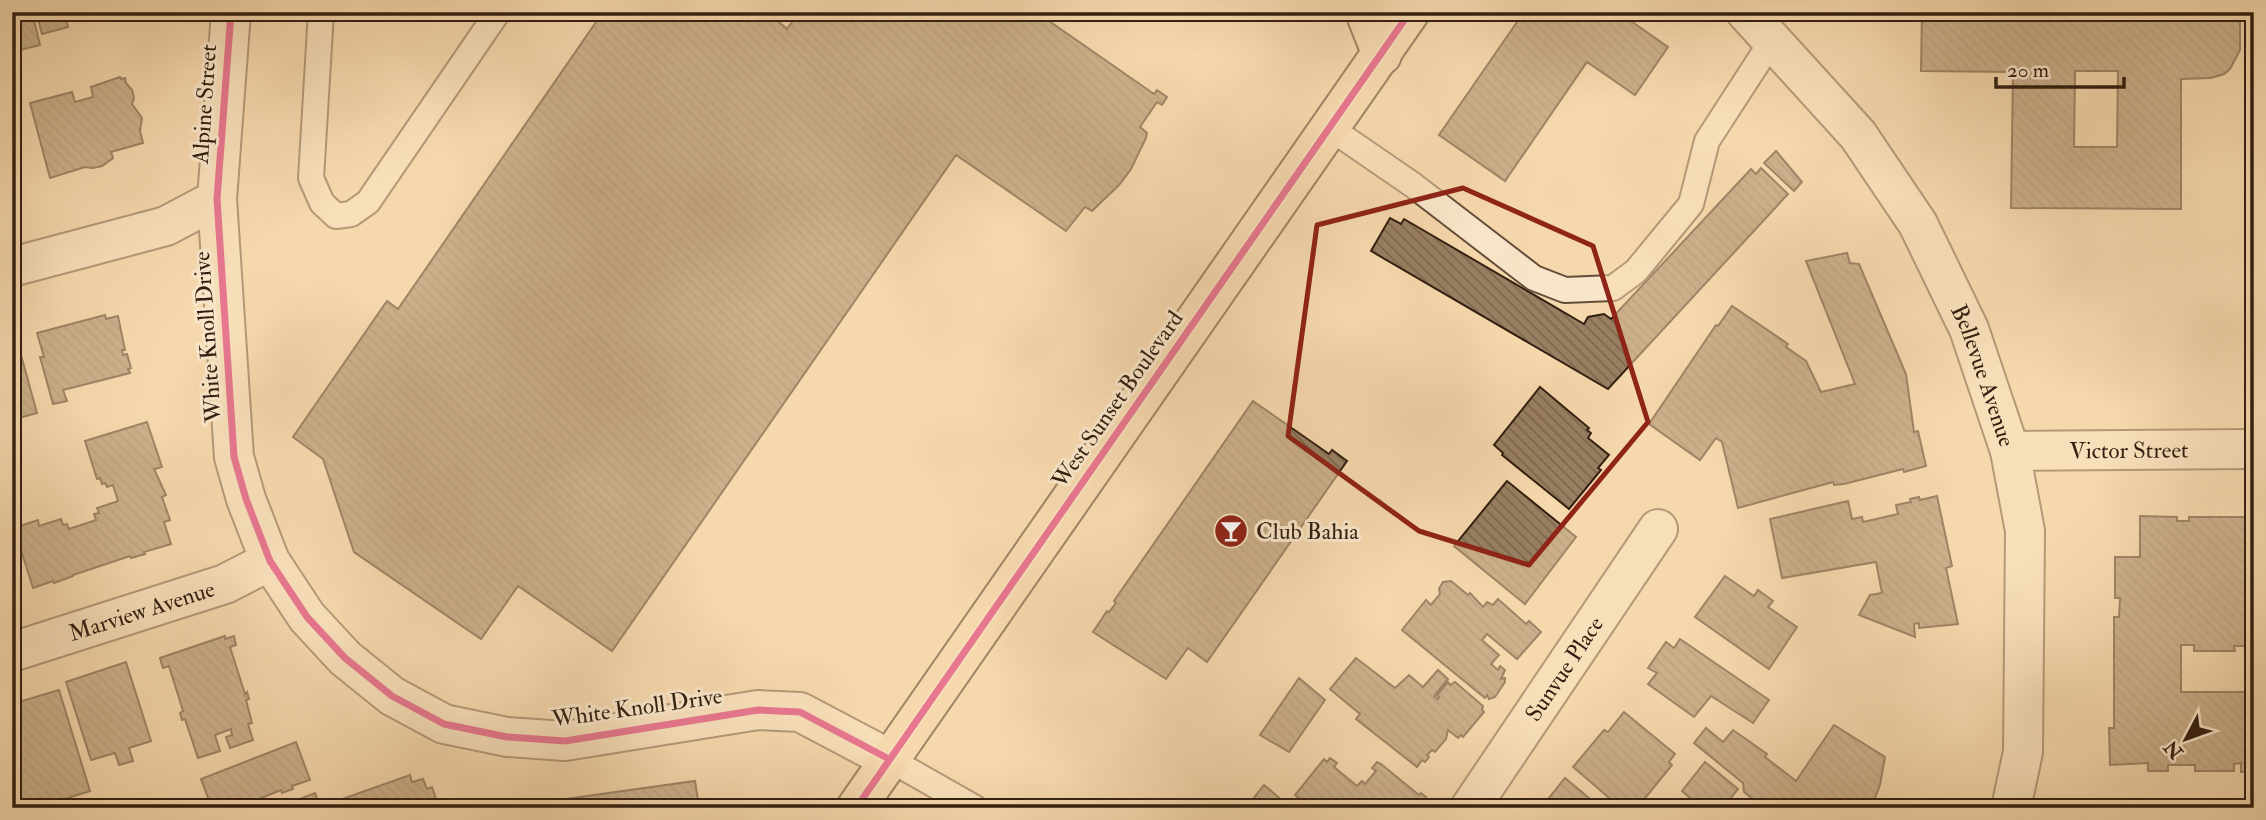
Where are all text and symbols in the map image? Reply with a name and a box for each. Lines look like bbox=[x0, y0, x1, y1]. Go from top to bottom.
street label: Alpine Street bbox=[186, 43, 224, 166]
scale bar bbox=[1996, 46, 2124, 90]
text: 20 m bbox=[2007, 57, 2049, 84]
street label: White Knoll Drive bbox=[187, 250, 228, 425]
street label: Bellevue Avenue bbox=[1944, 300, 2022, 451]
street label: West Sunset Boulevard bbox=[1045, 305, 1189, 494]
street label: Victor Street bbox=[2069, 436, 2189, 465]
bar icon: Club Bahia bbox=[1212, 512, 1250, 550]
place label: Club Bahia bbox=[1256, 517, 1359, 546]
street label: Marview Avenue bbox=[65, 574, 219, 648]
street label: Sunvue Place bbox=[1519, 611, 1610, 727]
street label: White Knoll Drive bbox=[549, 681, 724, 734]
north arrow bbox=[2150, 704, 2220, 774]
text: N bbox=[2159, 734, 2189, 765]

